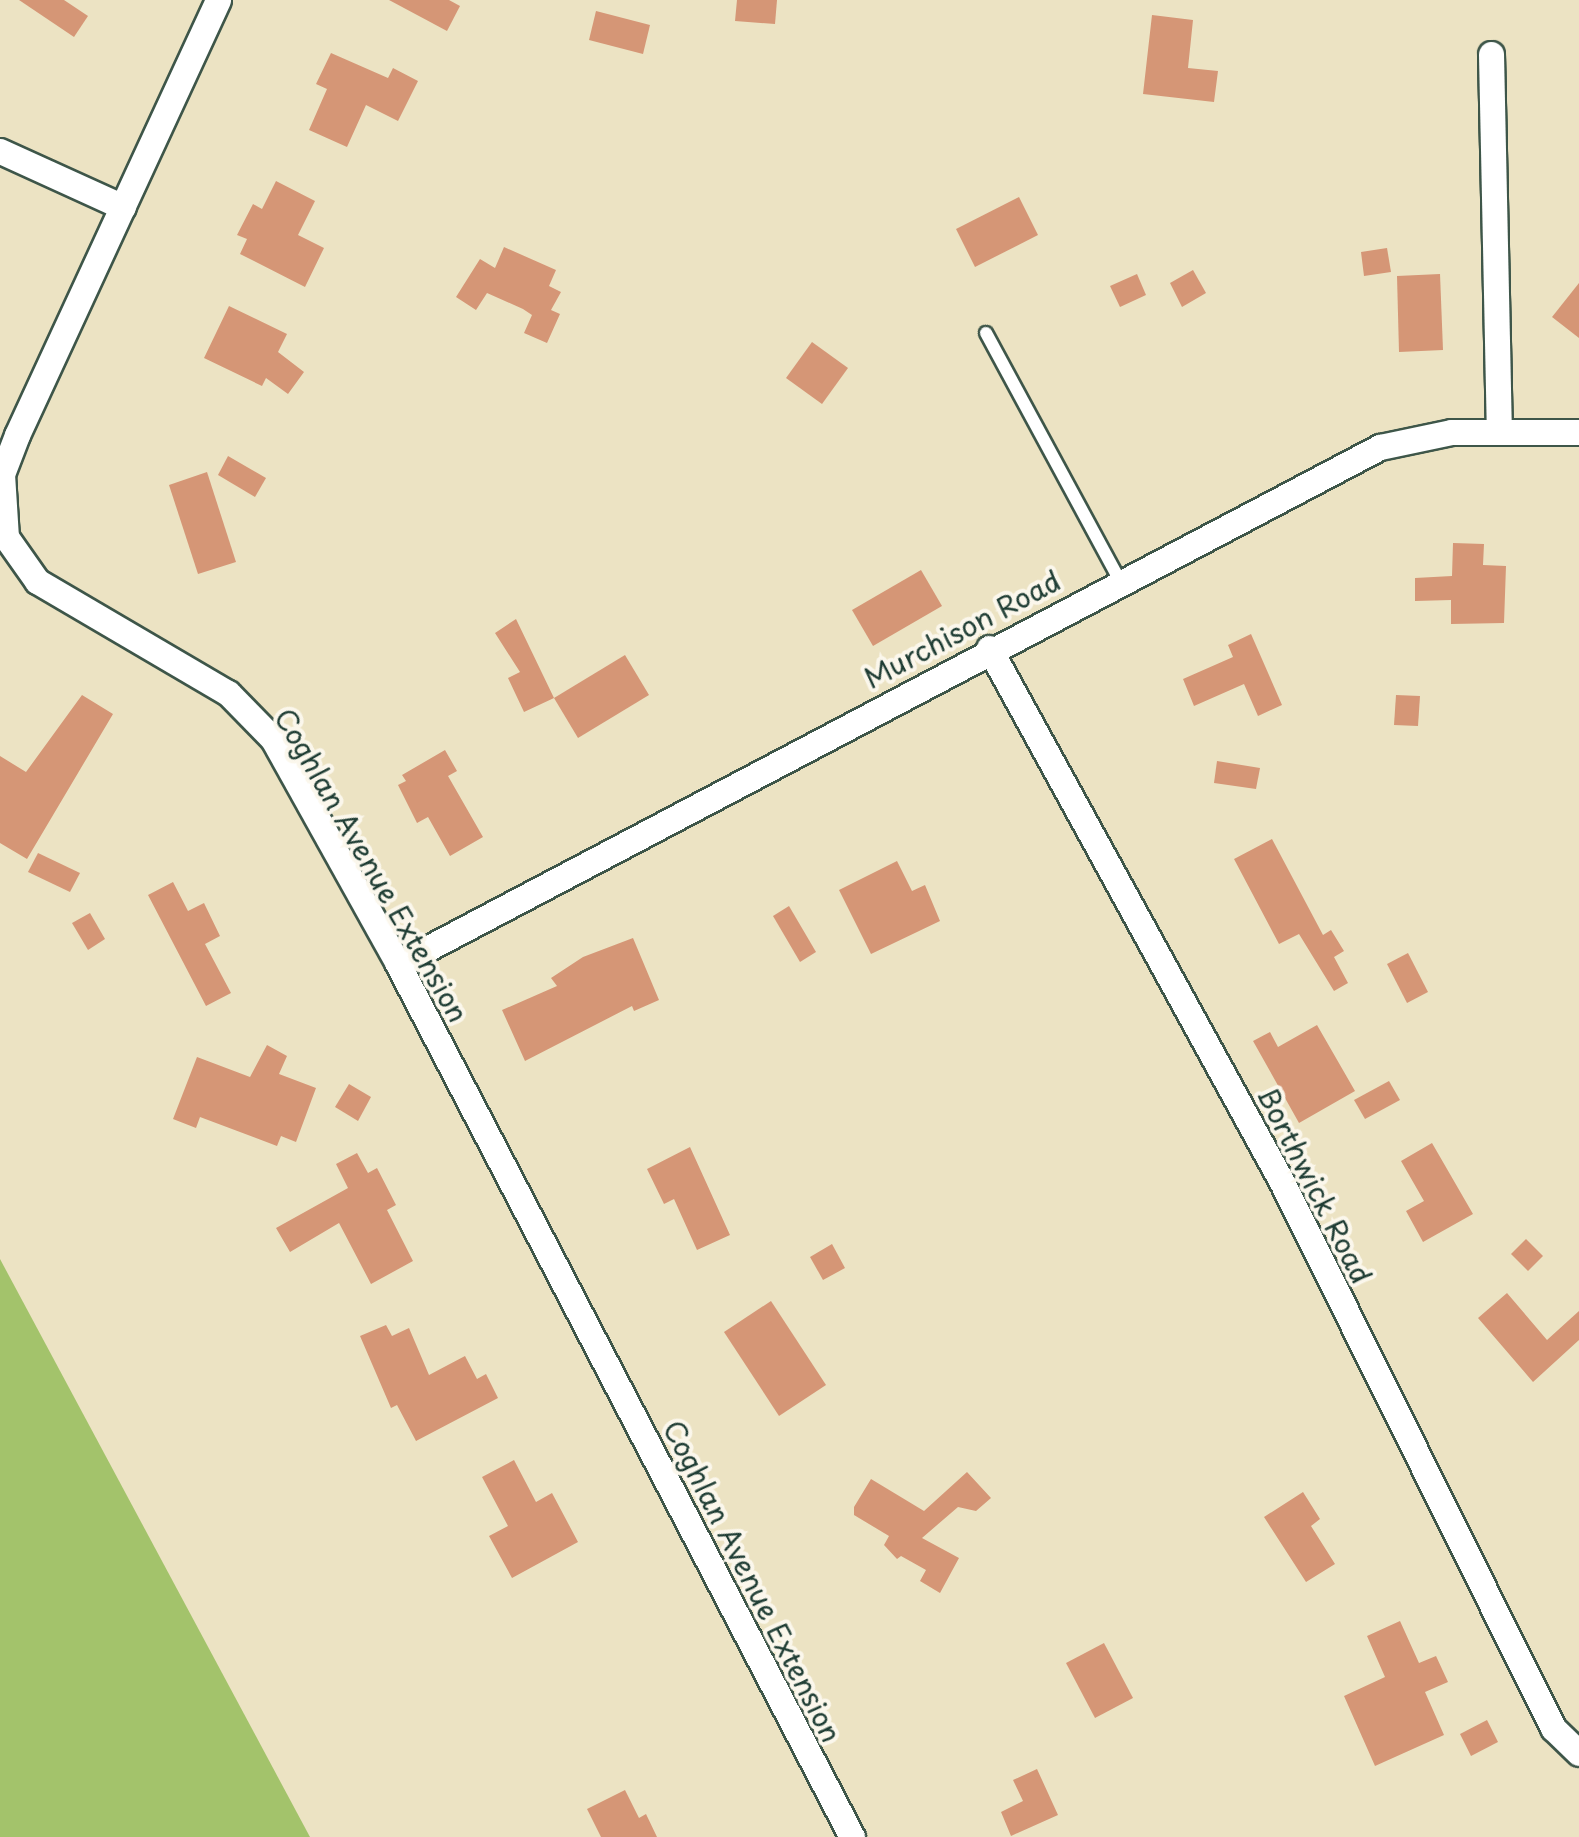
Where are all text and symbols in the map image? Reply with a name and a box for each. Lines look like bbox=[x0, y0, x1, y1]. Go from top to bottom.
street label: Murchison Road bbox=[859, 563, 1065, 695]
street label: Coghlan Avenue Extension bbox=[269, 703, 475, 1027]
street label: Borthwick Road bbox=[1251, 1080, 1379, 1290]
street label: Coghlan Avenue Extension bbox=[657, 1415, 849, 1747]

